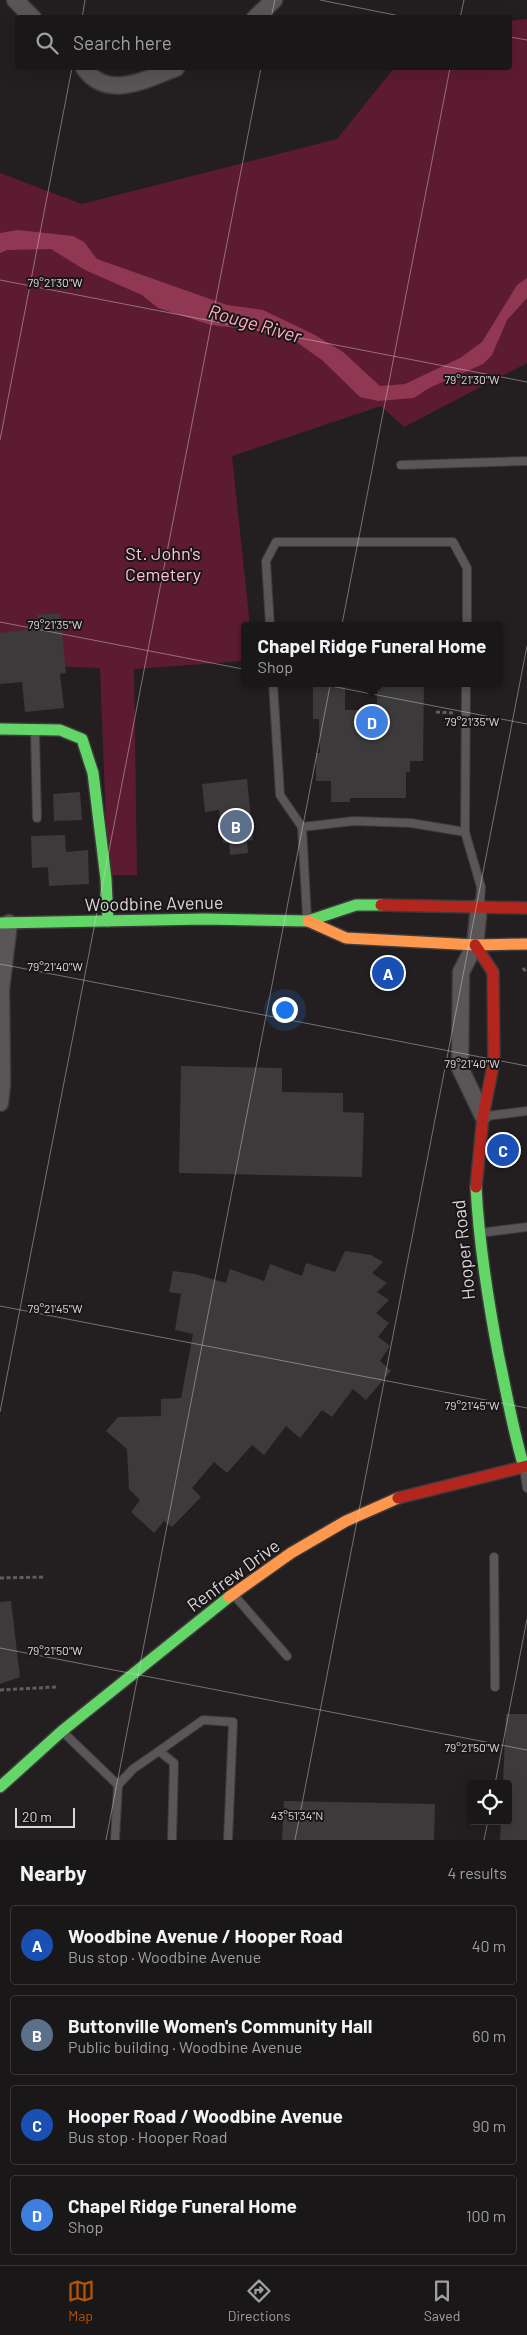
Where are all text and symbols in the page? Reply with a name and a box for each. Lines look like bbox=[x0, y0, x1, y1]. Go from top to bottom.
search box bbox=[15, 15, 512, 70]
icon: search bbox=[33, 29, 61, 57]
text: Search here bbox=[73, 31, 172, 54]
text: 79°21'30"W bbox=[27, 275, 83, 289]
water label: Rouge River bbox=[206, 299, 305, 348]
text: 79°21'30"W bbox=[444, 372, 500, 386]
park label: St. John's Cemetery bbox=[125, 542, 201, 585]
text: 79°21'35"W bbox=[28, 617, 83, 631]
popup bbox=[241, 622, 503, 687]
text: Chapel Ridge Funeral Home bbox=[258, 634, 486, 657]
text: Shop bbox=[258, 657, 293, 676]
pin: D bbox=[356, 703, 388, 741]
text: 79°21'35"W bbox=[445, 714, 500, 728]
pin: B bbox=[220, 807, 252, 845]
street label: Woodbine Avenue bbox=[84, 891, 224, 915]
pin: A bbox=[372, 954, 404, 992]
text: 79°21'40"W bbox=[27, 959, 83, 973]
your location bbox=[272, 997, 298, 1023]
text: 79°21'40"W bbox=[444, 1056, 500, 1070]
pin: C bbox=[487, 1131, 519, 1169]
street label: Hooper Road bbox=[447, 1199, 479, 1301]
text: 79°21'45"W bbox=[28, 1301, 83, 1315]
text: 79°21'45"W bbox=[445, 1398, 500, 1412]
street label: Renfrew Drive bbox=[182, 1534, 284, 1616]
text: 79°21'50"W bbox=[27, 1643, 83, 1657]
text: 79°21'50"W bbox=[444, 1740, 500, 1754]
map controls bbox=[467, 1780, 512, 1825]
button: locate bbox=[467, 1780, 512, 1825]
scale bar bbox=[15, 1805, 75, 1828]
text: 20 m bbox=[22, 1808, 52, 1825]
text: 43°51'34"N bbox=[271, 1808, 323, 1822]
text: Nearby bbox=[20, 1860, 86, 1885]
text: 4 results bbox=[447, 1863, 507, 1882]
text: Woodbine Avenue / Hooper Road bbox=[68, 1924, 343, 1947]
text: A bbox=[32, 1936, 42, 1955]
text: 40 m bbox=[472, 1936, 506, 1955]
text: Bus stop · Woodbine Avenue bbox=[68, 1947, 261, 1966]
text: Buttonville Women's Community Hall bbox=[68, 2014, 372, 2037]
text: B bbox=[32, 2026, 42, 2045]
text: 60 m bbox=[472, 2026, 506, 2045]
text: Public building · Woodbine Avenue bbox=[68, 2037, 302, 2056]
text: Hooper Road / Woodbine Avenue bbox=[68, 2104, 343, 2127]
text: C bbox=[32, 2116, 42, 2135]
text: 90 m bbox=[472, 2116, 506, 2135]
text: Bus stop · Hooper Road bbox=[68, 2127, 227, 2146]
text: Chapel Ridge Funeral Home bbox=[68, 2194, 297, 2217]
text: D bbox=[32, 2206, 42, 2225]
text: 100 m bbox=[466, 2206, 506, 2225]
text: Shop bbox=[68, 2217, 103, 2236]
tab: Map bbox=[67, 2277, 95, 2324]
tab: Directions bbox=[228, 2277, 290, 2324]
tab: Saved bbox=[424, 2277, 460, 2324]

